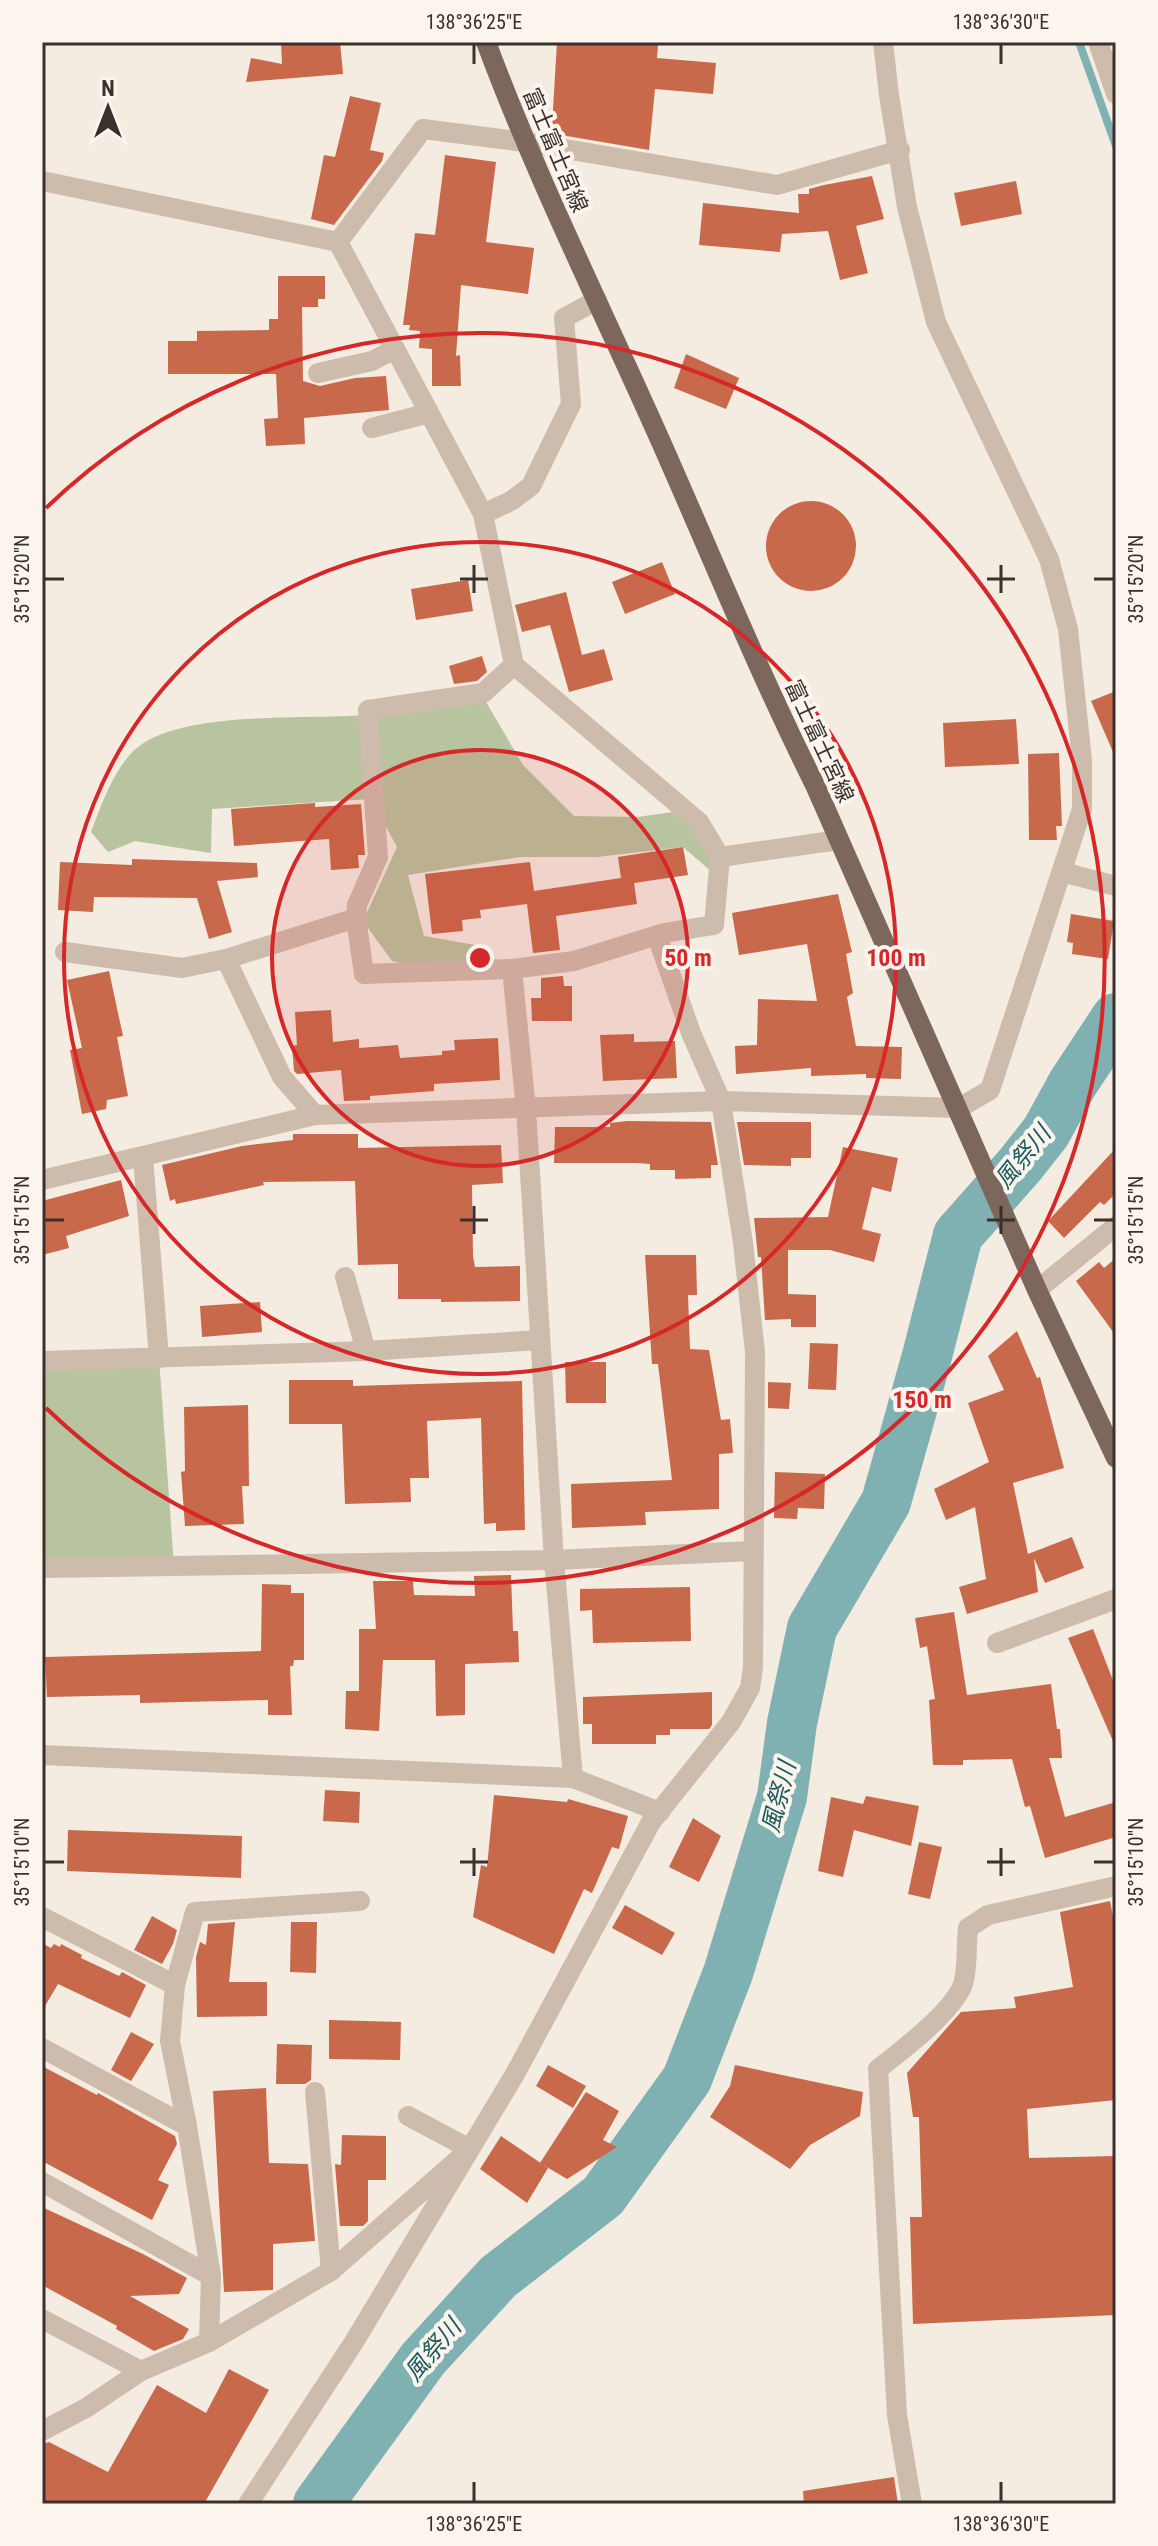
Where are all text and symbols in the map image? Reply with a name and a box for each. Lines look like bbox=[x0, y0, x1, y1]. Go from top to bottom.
text: 138°36'25"E bbox=[426, 10, 522, 34]
text: 138°36'30"E bbox=[953, 10, 1049, 34]
north arrow bbox=[68, 68, 148, 148]
text: N bbox=[101, 76, 115, 101]
street label: 富士富士宮線 bbox=[518, 85, 593, 216]
text: 35°15'20"N bbox=[10, 534, 34, 624]
text: 35°15'20"N bbox=[1124, 534, 1148, 624]
street label: 富士富士宮線 bbox=[780, 676, 859, 806]
centre of rings bbox=[466, 944, 494, 972]
text: 50 m bbox=[664, 944, 712, 972]
text: 100 m bbox=[866, 944, 926, 972]
water label: 風祭川 bbox=[989, 1118, 1058, 1194]
text: 35°15'15"N bbox=[10, 1175, 34, 1265]
text: 35°15'15"N bbox=[1124, 1175, 1148, 1265]
text: 150 m bbox=[892, 1386, 952, 1414]
water label: 風祭川 bbox=[757, 1756, 802, 1835]
text: 35°15'10"N bbox=[10, 1817, 34, 1907]
text: 35°15'10"N bbox=[1124, 1817, 1148, 1907]
water label: 風祭川 bbox=[399, 2311, 469, 2387]
text: 138°36'25"E bbox=[426, 2512, 522, 2536]
text: 138°36'30"E bbox=[953, 2512, 1049, 2536]

